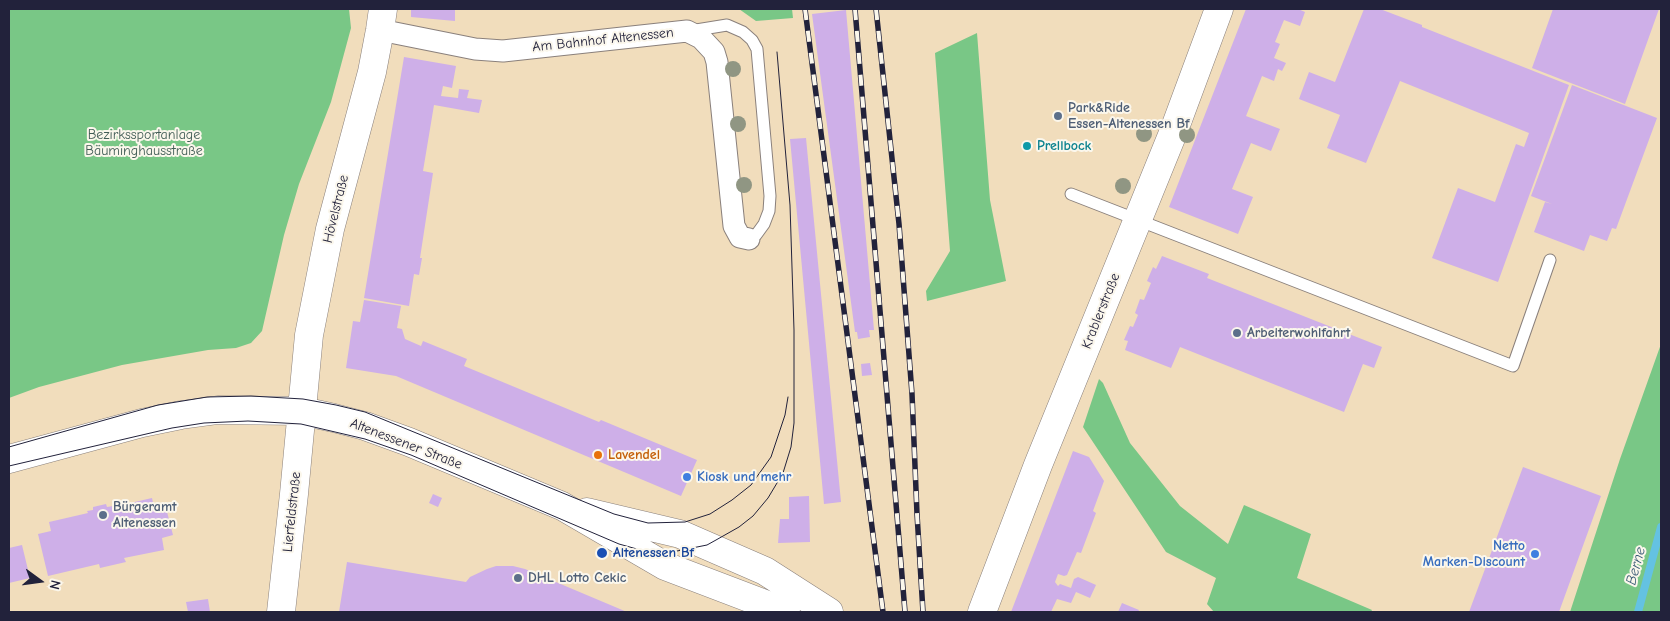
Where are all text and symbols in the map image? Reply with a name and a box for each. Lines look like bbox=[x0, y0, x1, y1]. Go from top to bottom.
street label: Am Bahnhof Altenessen bbox=[532, 24, 674, 56]
place label: Park&Ride Essen-Altenessen Bf bbox=[1068, 100, 1190, 132]
marker: Park&Ride Essen-Altenessen Bf bbox=[1052, 110, 1064, 122]
park label: Bezirkssportanlage Bäuminghausstraße bbox=[85, 127, 203, 160]
place label: Prellbock bbox=[1037, 138, 1091, 154]
marker: Prellbock bbox=[1021, 140, 1033, 152]
street label: Hövelstraße bbox=[319, 173, 353, 245]
street label: Krablerstraße bbox=[1078, 271, 1124, 351]
place label: Arbeiterwohlfahrt bbox=[1247, 325, 1350, 341]
marker: Arbeiterwohlfahrt bbox=[1231, 327, 1243, 339]
street label: Altenessener Straße bbox=[348, 415, 464, 473]
place label: Lavendel bbox=[608, 447, 660, 463]
marker: Lavendel bbox=[592, 449, 604, 461]
place label: Kiosk und mehr bbox=[697, 469, 791, 485]
street label: Lierfeldstraße bbox=[279, 471, 305, 553]
marker: Kiosk und mehr bbox=[681, 471, 693, 483]
place label: Bürgeramt Altenessen bbox=[113, 499, 177, 532]
marker: Bürgeramt Altenessen bbox=[97, 509, 109, 521]
place label: Netto Marken-Discount bbox=[1423, 538, 1525, 570]
place label: Altenessen Bf bbox=[613, 545, 694, 561]
water label: Berne bbox=[1622, 545, 1650, 587]
marker: Altenessen Bf bbox=[595, 546, 609, 560]
marker: Netto Marken-Discount bbox=[1529, 548, 1541, 560]
north arrow bbox=[15, 556, 65, 606]
place label: DHL Lotto Cekic bbox=[528, 570, 626, 586]
marker: DHL Lotto Cekic bbox=[512, 572, 524, 584]
text: N bbox=[46, 578, 64, 591]

